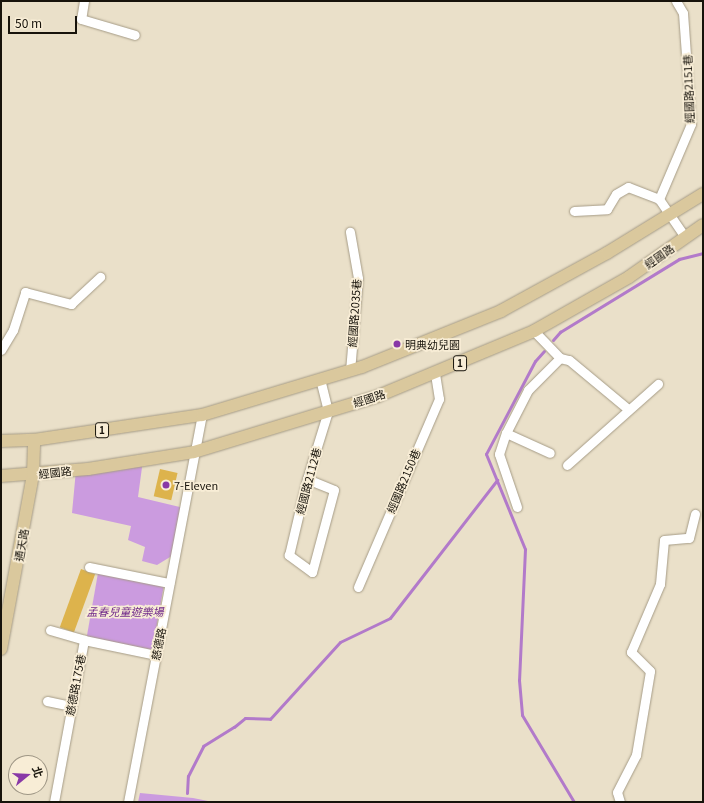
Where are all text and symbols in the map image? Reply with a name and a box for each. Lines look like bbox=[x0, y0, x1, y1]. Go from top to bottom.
scale bar bbox=[10, 8, 79, 34]
text: 50 m bbox=[15, 14, 42, 31]
street label: 經國路2151巷 bbox=[680, 55, 696, 123]
street label: 經國路 bbox=[642, 241, 676, 271]
street label: 經國路2035巷 bbox=[345, 278, 363, 348]
place label: 明典幼兒園 bbox=[405, 337, 460, 351]
marker: 明典幼兒園 bbox=[392, 339, 402, 349]
road number: 1 bbox=[453, 355, 467, 371]
street label: 經國路 bbox=[351, 387, 387, 409]
road number: 1 bbox=[95, 422, 109, 438]
street label: 經國路2112巷 bbox=[293, 446, 323, 516]
street label: 經國路2150巷 bbox=[384, 447, 422, 515]
street label: 經國路 bbox=[38, 464, 72, 480]
place label: 7-Eleven bbox=[174, 478, 218, 492]
marker: 7-Eleven bbox=[161, 480, 171, 490]
street label: 通天路 bbox=[12, 528, 30, 562]
park label: 孟春兒童遊樂場 bbox=[87, 604, 163, 618]
street label: 慈德路 bbox=[148, 627, 168, 661]
street label: 慈德路175巷 bbox=[63, 653, 87, 717]
north arrow bbox=[8, 755, 48, 795]
text: 北 bbox=[29, 764, 48, 779]

